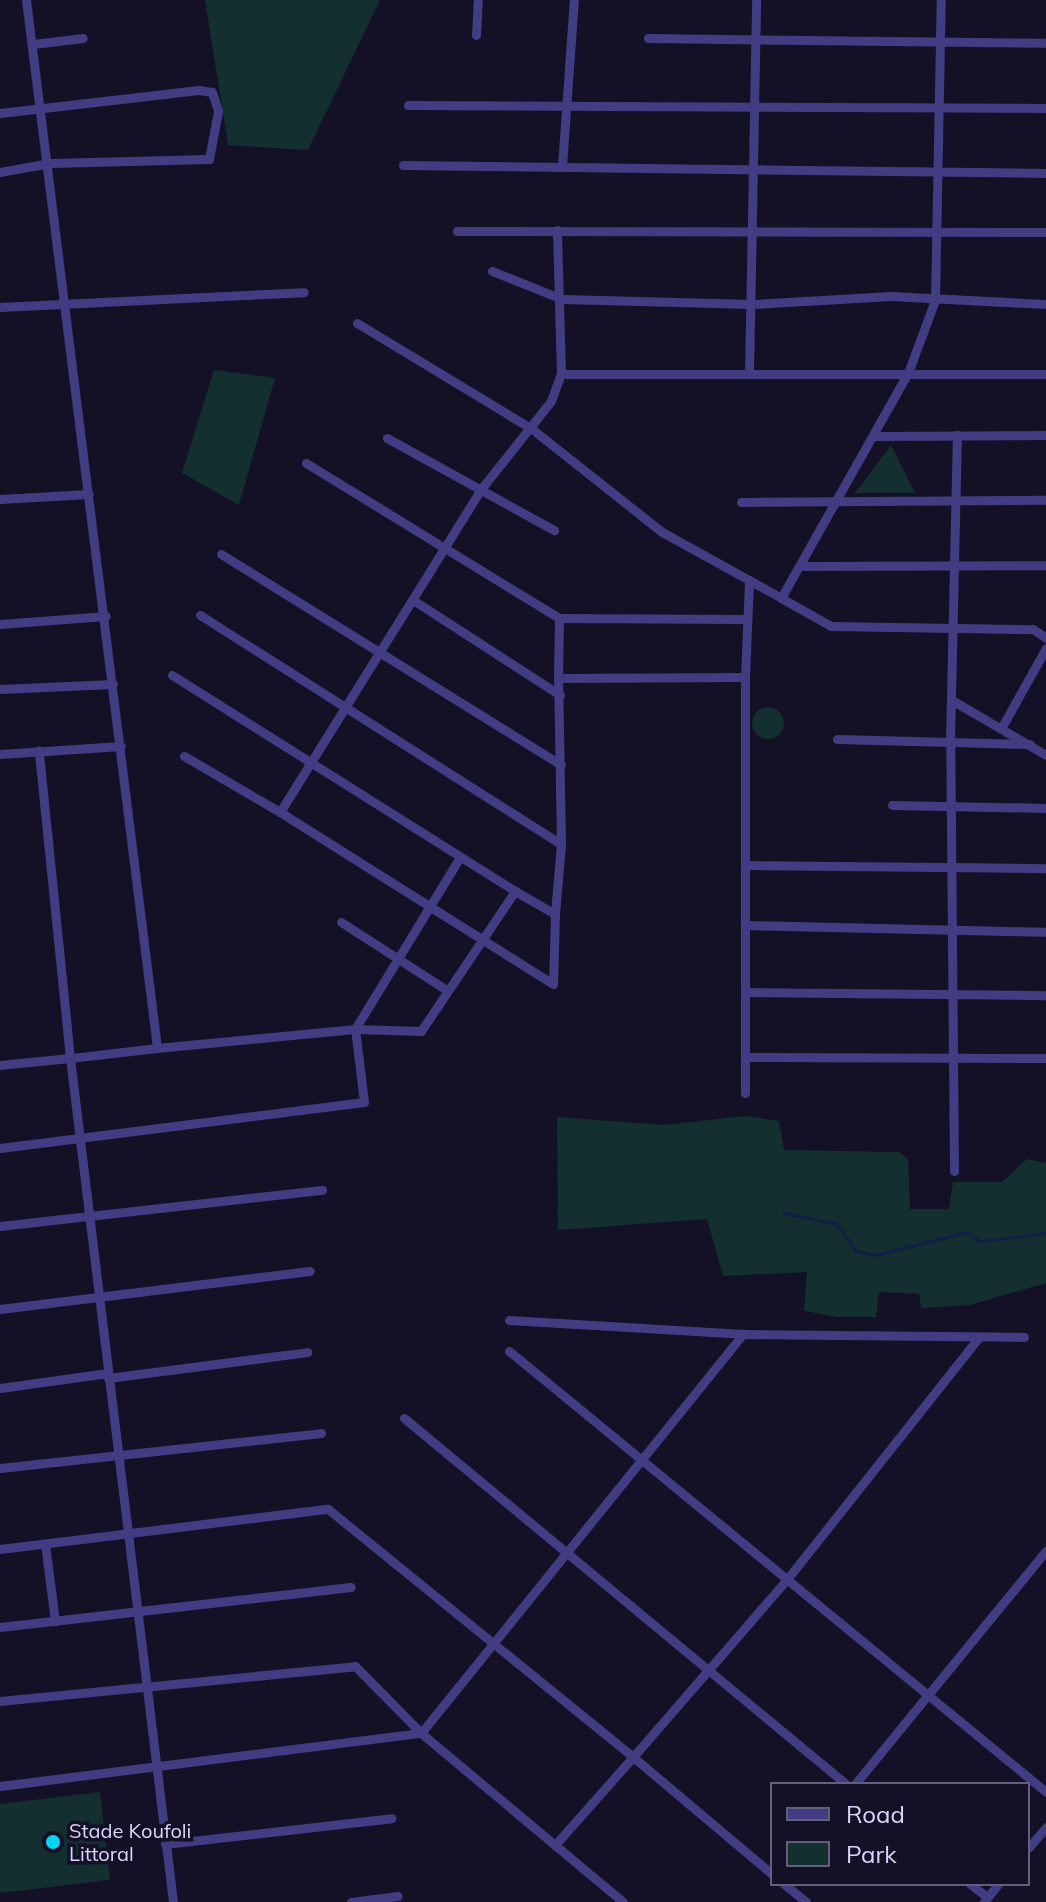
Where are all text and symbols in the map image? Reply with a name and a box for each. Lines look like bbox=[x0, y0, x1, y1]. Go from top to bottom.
legend bbox=[770, 1782, 1030, 1886]
text: Road bbox=[846, 1799, 905, 1829]
place label: Stade Koufoli Littoral bbox=[69, 1818, 191, 1865]
marker: Stade Koufoli Littoral bbox=[44, 1833, 62, 1851]
text: Park bbox=[846, 1839, 897, 1869]

